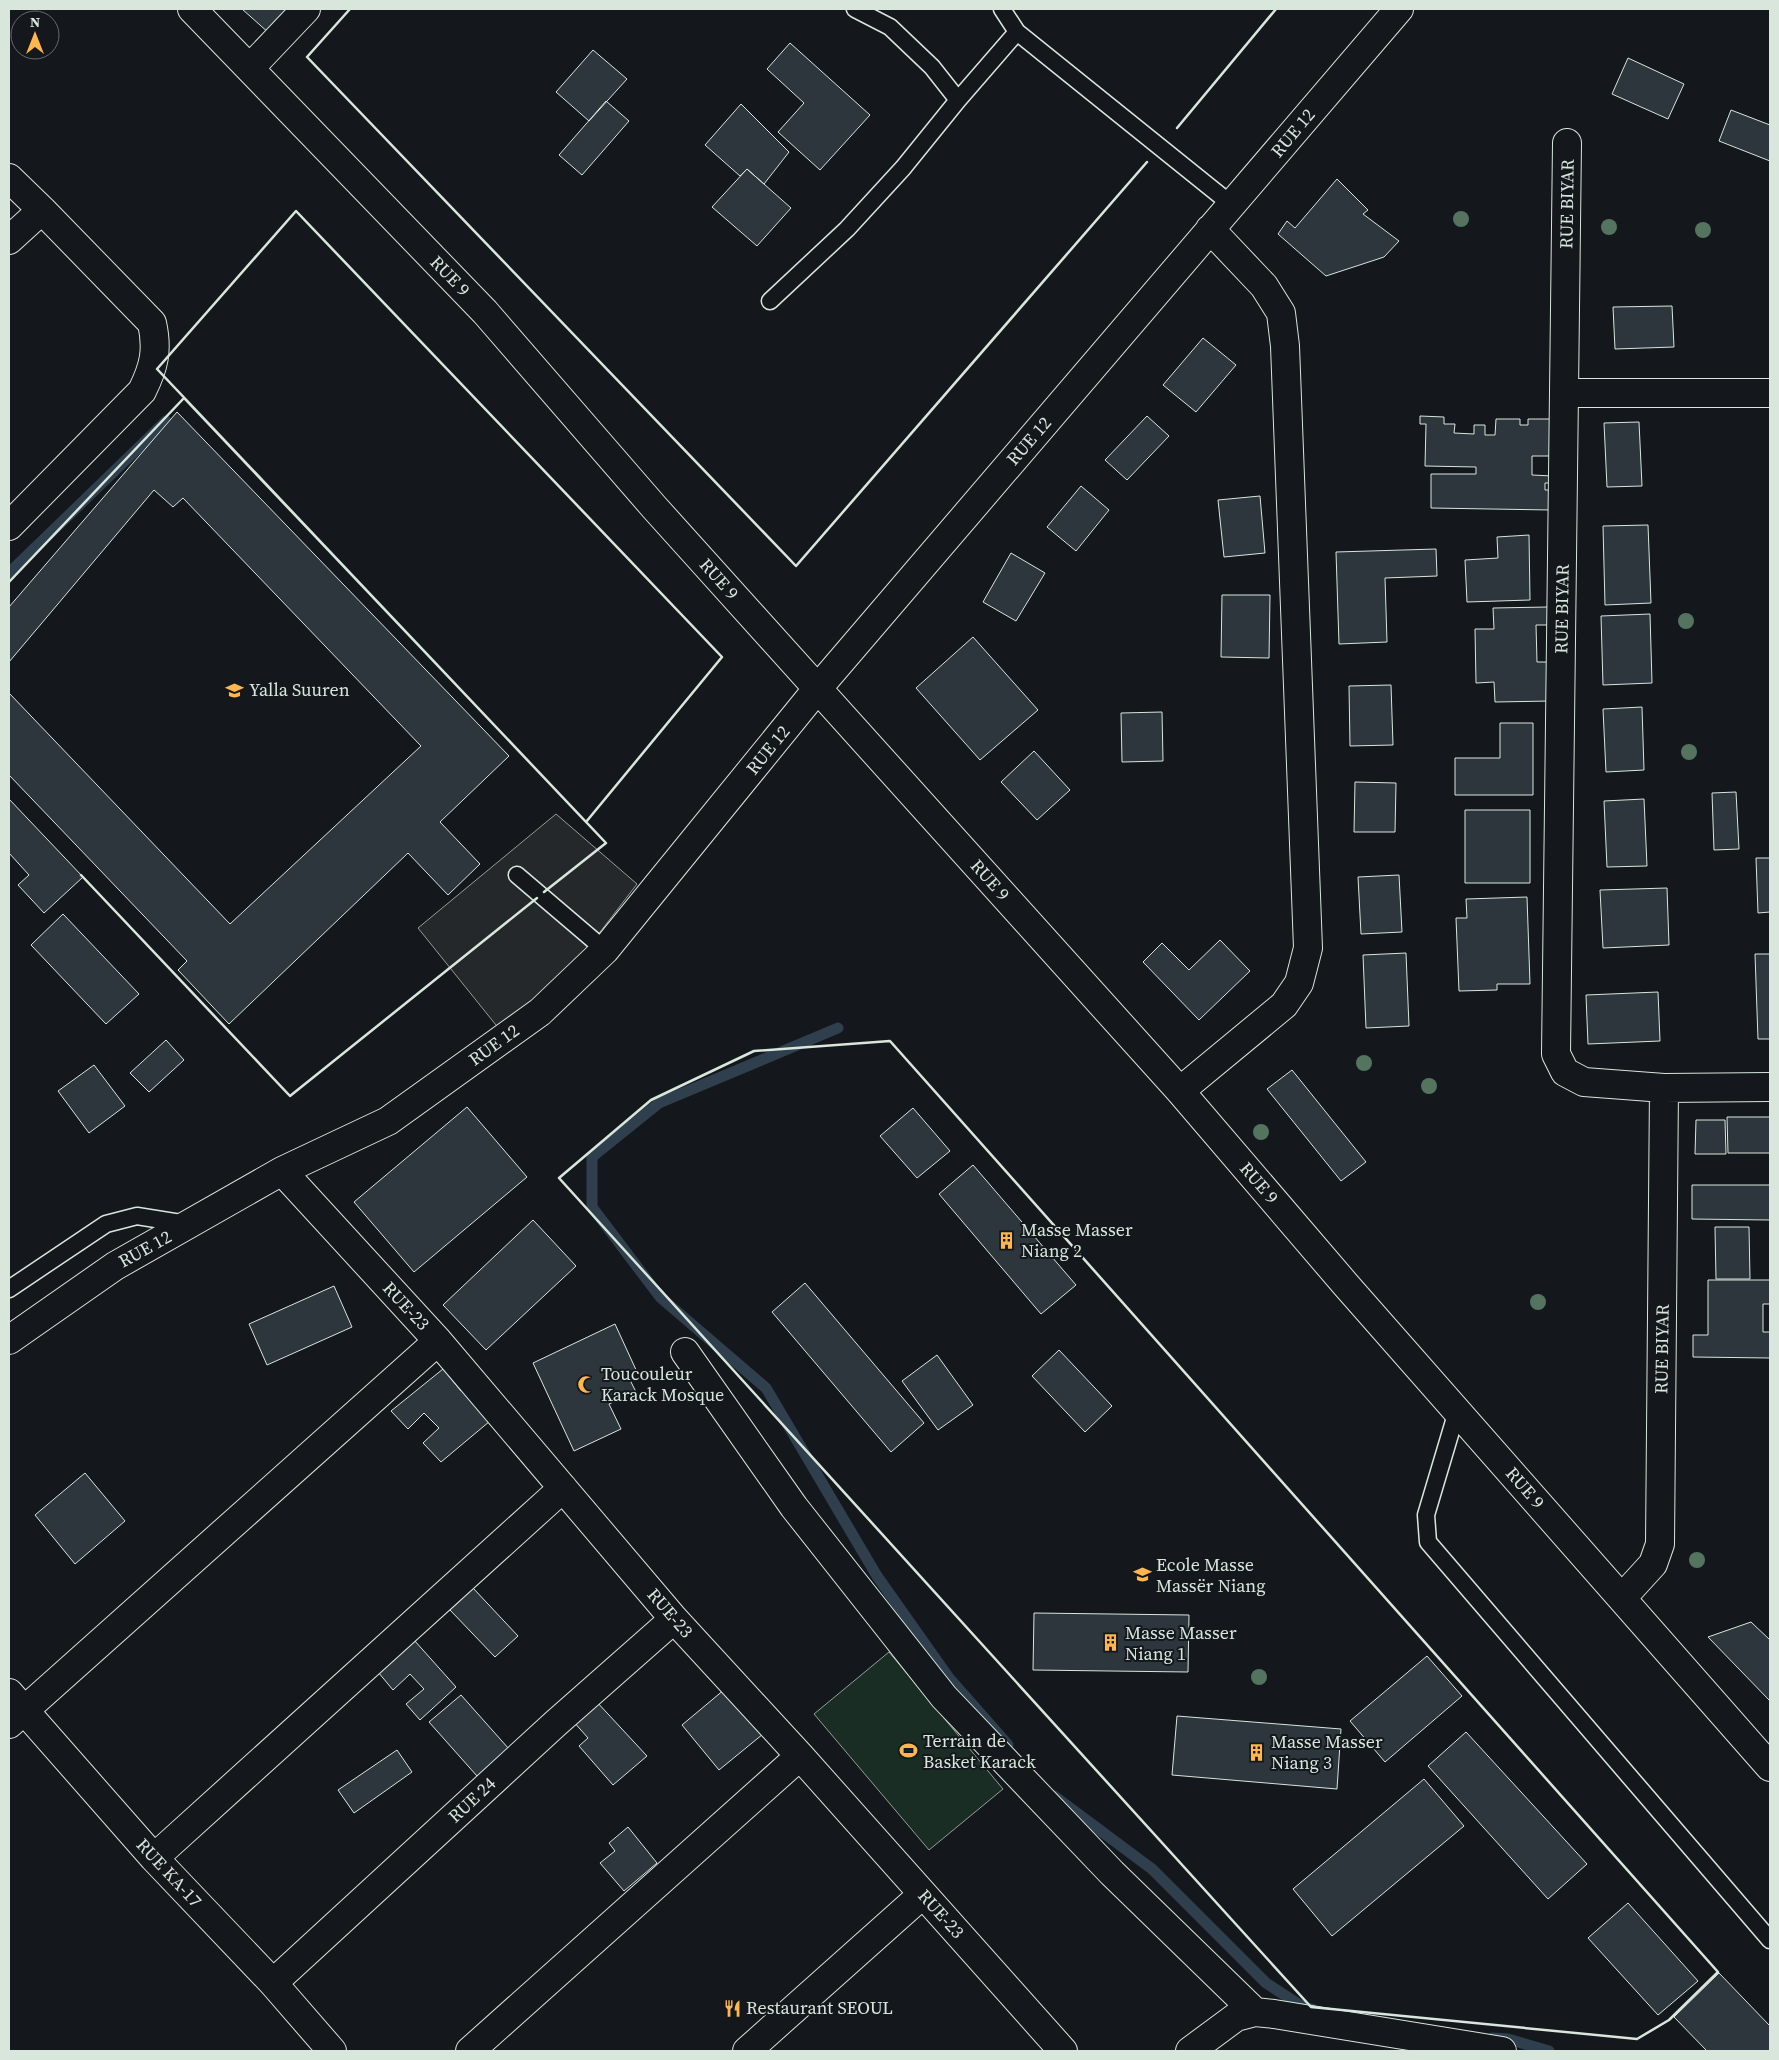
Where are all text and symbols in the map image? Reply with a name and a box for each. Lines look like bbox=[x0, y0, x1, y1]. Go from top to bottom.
north arrow bbox=[10, 10, 60, 60]
text: N bbox=[30, 12, 40, 32]
street label: RUE 12 bbox=[1265, 103, 1320, 163]
street label: RUE BIYAR bbox=[1553, 159, 1580, 249]
street label: RUE 9 bbox=[425, 250, 476, 302]
street label: RUE 12 bbox=[1001, 411, 1057, 470]
street label: RUE 9 bbox=[694, 552, 745, 605]
street label: RUE BIYAR bbox=[1548, 564, 1575, 654]
place label: Yalla Suuren bbox=[249, 677, 350, 702]
school or university icon: Yalla Suuren bbox=[225, 680, 245, 700]
street label: RUE 12 bbox=[740, 720, 795, 780]
street label: RUE 9 bbox=[965, 853, 1016, 906]
street label: RUE 12 bbox=[463, 1018, 524, 1071]
street label: RUE 9 bbox=[1234, 1156, 1285, 1209]
place label: Masse Masser Niang 2 bbox=[1021, 1217, 1133, 1263]
street label: RUE 12 bbox=[114, 1224, 176, 1273]
building icon: Masse Masser Niang 2 bbox=[997, 1230, 1017, 1250]
street label: RUE-23 bbox=[377, 1276, 435, 1336]
street label: RUE BIYAR bbox=[1648, 1304, 1675, 1394]
place label: Toucouleur Karack Mosque bbox=[601, 1361, 724, 1407]
mosque icon: Toucouleur Karack Mosque bbox=[577, 1374, 597, 1394]
street label: RUE 9 bbox=[1500, 1461, 1551, 1514]
place label: Ecole Masse Massër Niang bbox=[1156, 1552, 1266, 1598]
school or university icon: Ecole Masse Massër Niang bbox=[1132, 1565, 1152, 1585]
street label: RUE-23 bbox=[642, 1582, 699, 1643]
place label: Masse Masser Niang 1 bbox=[1125, 1620, 1237, 1666]
building icon: Masse Masser Niang 1 bbox=[1101, 1633, 1121, 1653]
place label: Terrain de Basket Karack bbox=[923, 1728, 1036, 1774]
place label: Masse Masser Niang 3 bbox=[1271, 1729, 1383, 1775]
sports icon: Terrain de Basket Karack bbox=[899, 1741, 919, 1761]
building icon: Masse Masser Niang 3 bbox=[1247, 1742, 1267, 1762]
street label: RUE 24 bbox=[442, 1771, 501, 1828]
street label: RUE KA-17 bbox=[131, 1833, 208, 1913]
street label: RUE-23 bbox=[913, 1884, 970, 1944]
place label: Restaurant SEOUL bbox=[746, 1995, 893, 2020]
restaurant icon: Restaurant SEOUL bbox=[722, 1998, 742, 2018]

